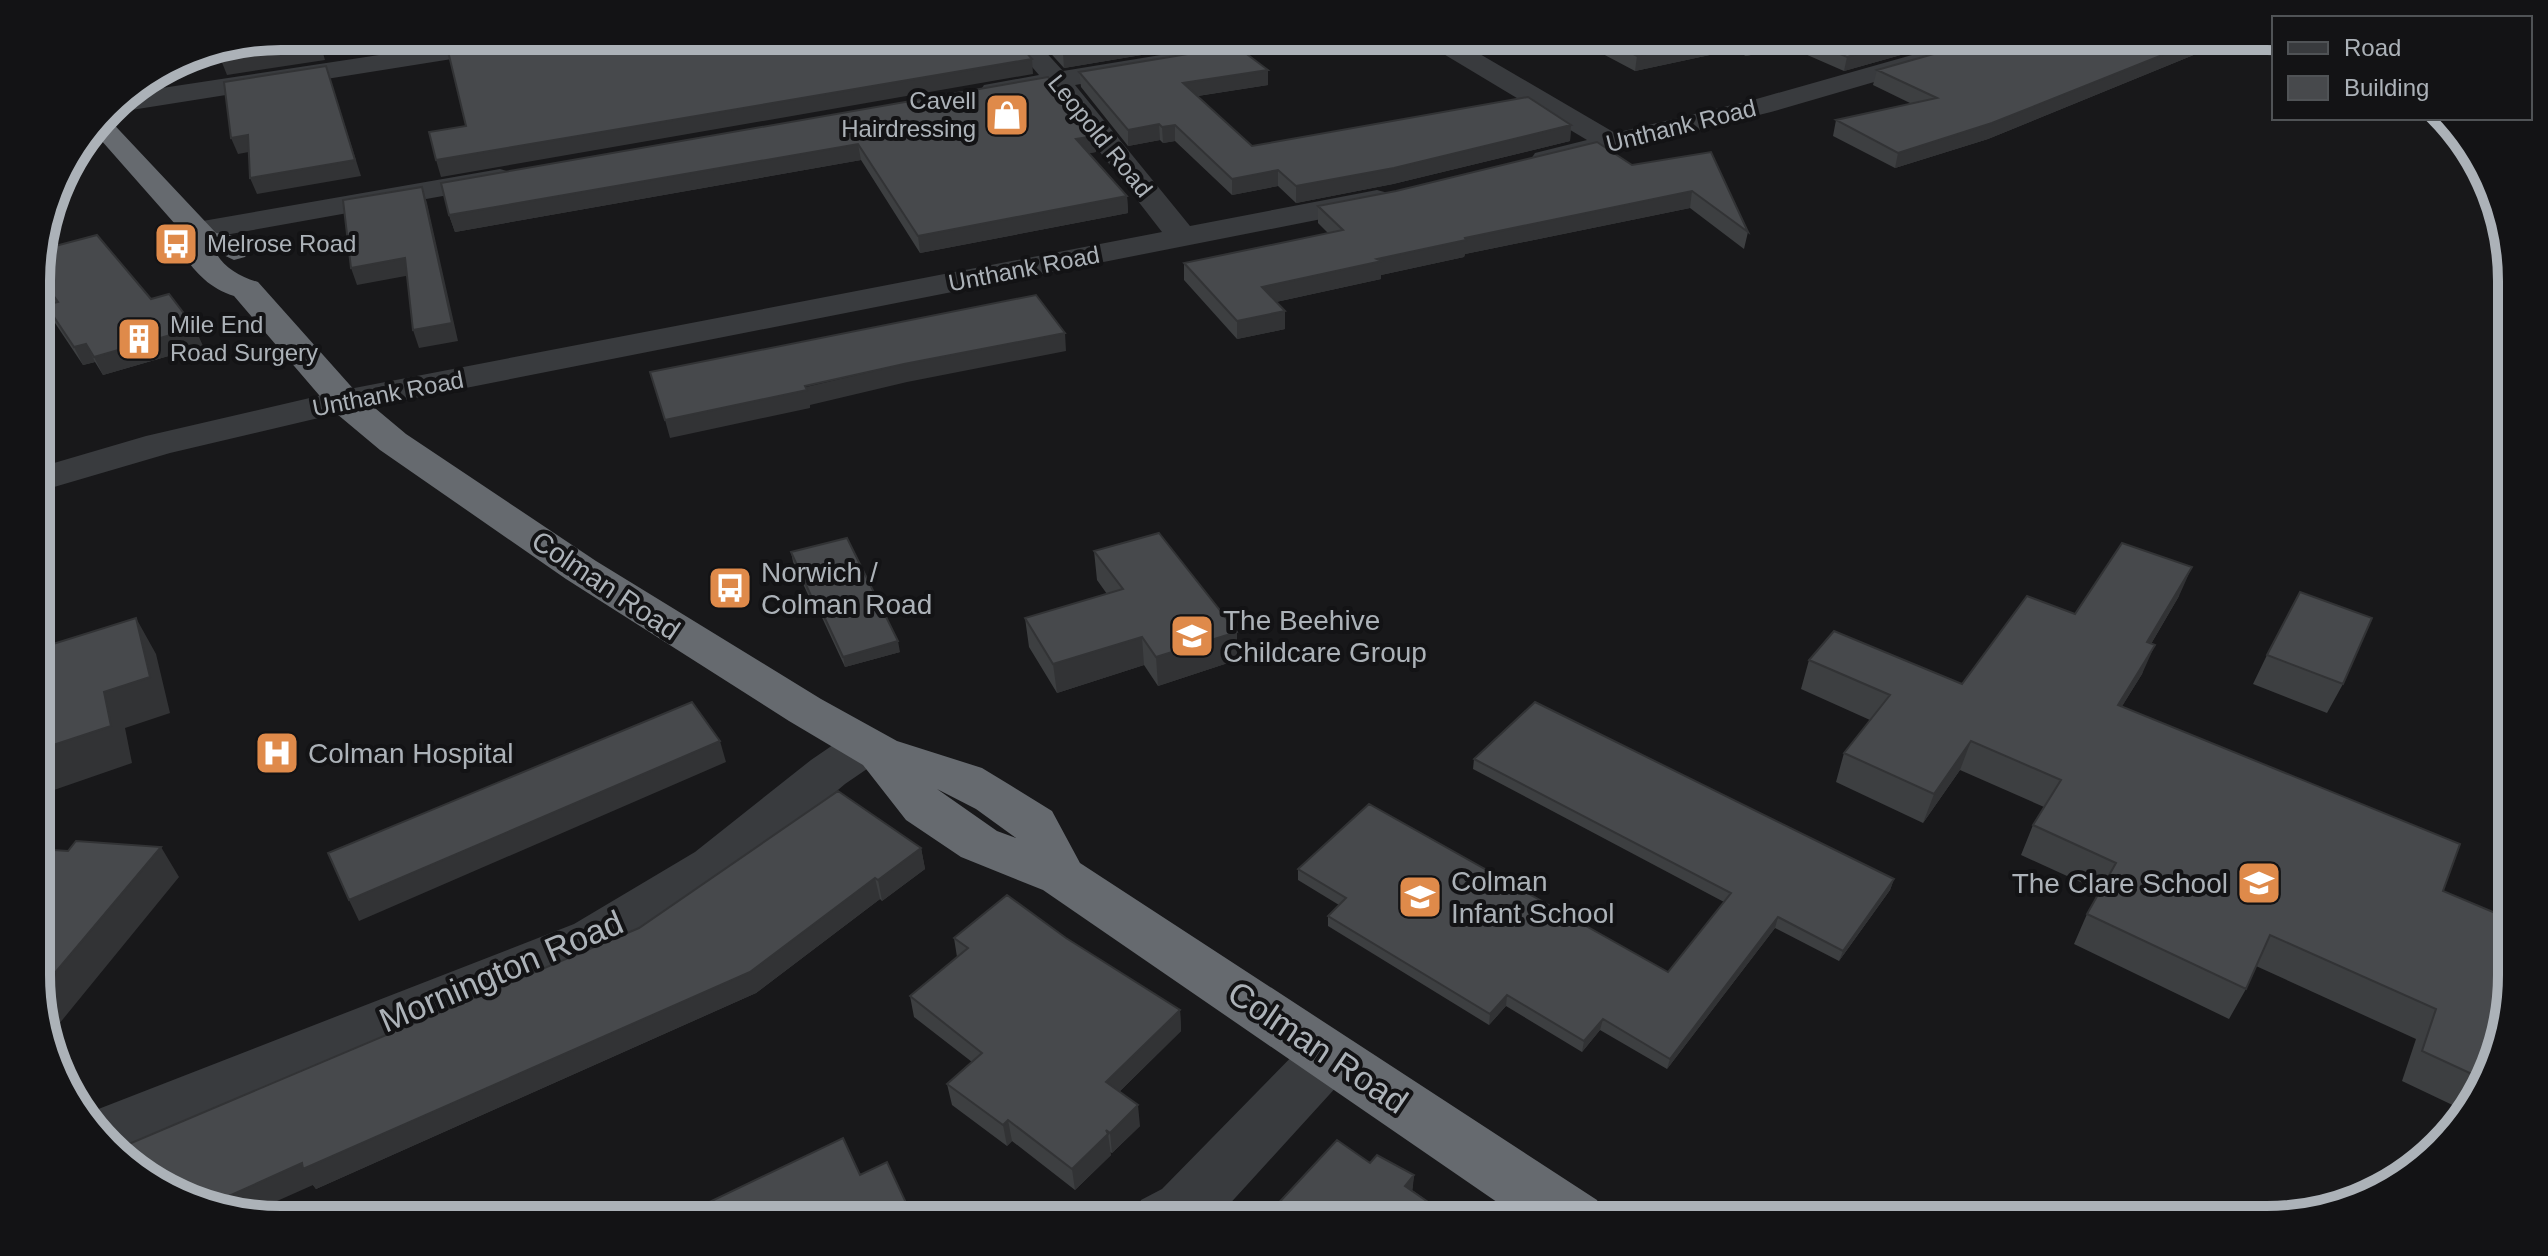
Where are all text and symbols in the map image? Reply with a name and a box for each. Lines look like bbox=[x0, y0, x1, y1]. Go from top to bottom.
legend bbox=[2272, 16, 2532, 120]
text: Road bbox=[2344, 34, 2401, 61]
street label: Leopold Road bbox=[1043, 69, 1158, 202]
text: Building bbox=[2344, 74, 2429, 101]
place label: Cavell Hairdressing bbox=[841, 87, 976, 142]
shop icon: Cavell Hairdressing bbox=[983, 91, 1031, 139]
street label: Unthank Road bbox=[1603, 94, 1759, 157]
bus stop icon: Melrose Road bbox=[152, 220, 200, 268]
place label: Melrose Road bbox=[207, 230, 356, 257]
street label: Unthank Road bbox=[946, 241, 1102, 296]
place label: Mile End Road Surgery bbox=[170, 311, 318, 366]
building icon: Mile End Road Surgery bbox=[115, 315, 163, 363]
street label: Unthank Road bbox=[310, 366, 466, 421]
street label: Colman Road bbox=[526, 525, 685, 646]
place label: Norwich / Colman Road bbox=[761, 557, 932, 620]
bus stop icon: Norwich / Colman Road bbox=[706, 564, 754, 612]
place label: The Beehive Childcare Group bbox=[1223, 605, 1427, 668]
school or university icon: The Beehive Childcare Group bbox=[1168, 612, 1216, 660]
hospital icon: Colman Hospital bbox=[253, 729, 301, 777]
place label: Colman Hospital bbox=[308, 738, 513, 769]
school or university icon: The Clare School bbox=[2235, 859, 2283, 907]
place label: Colman Infant School bbox=[1451, 866, 1614, 929]
place label: The Clare School bbox=[2012, 868, 2228, 899]
school or university icon: Colman Infant School bbox=[1396, 873, 1444, 921]
street label: Mornington Road bbox=[374, 903, 628, 1039]
street label: Colman Road bbox=[1221, 973, 1415, 1121]

